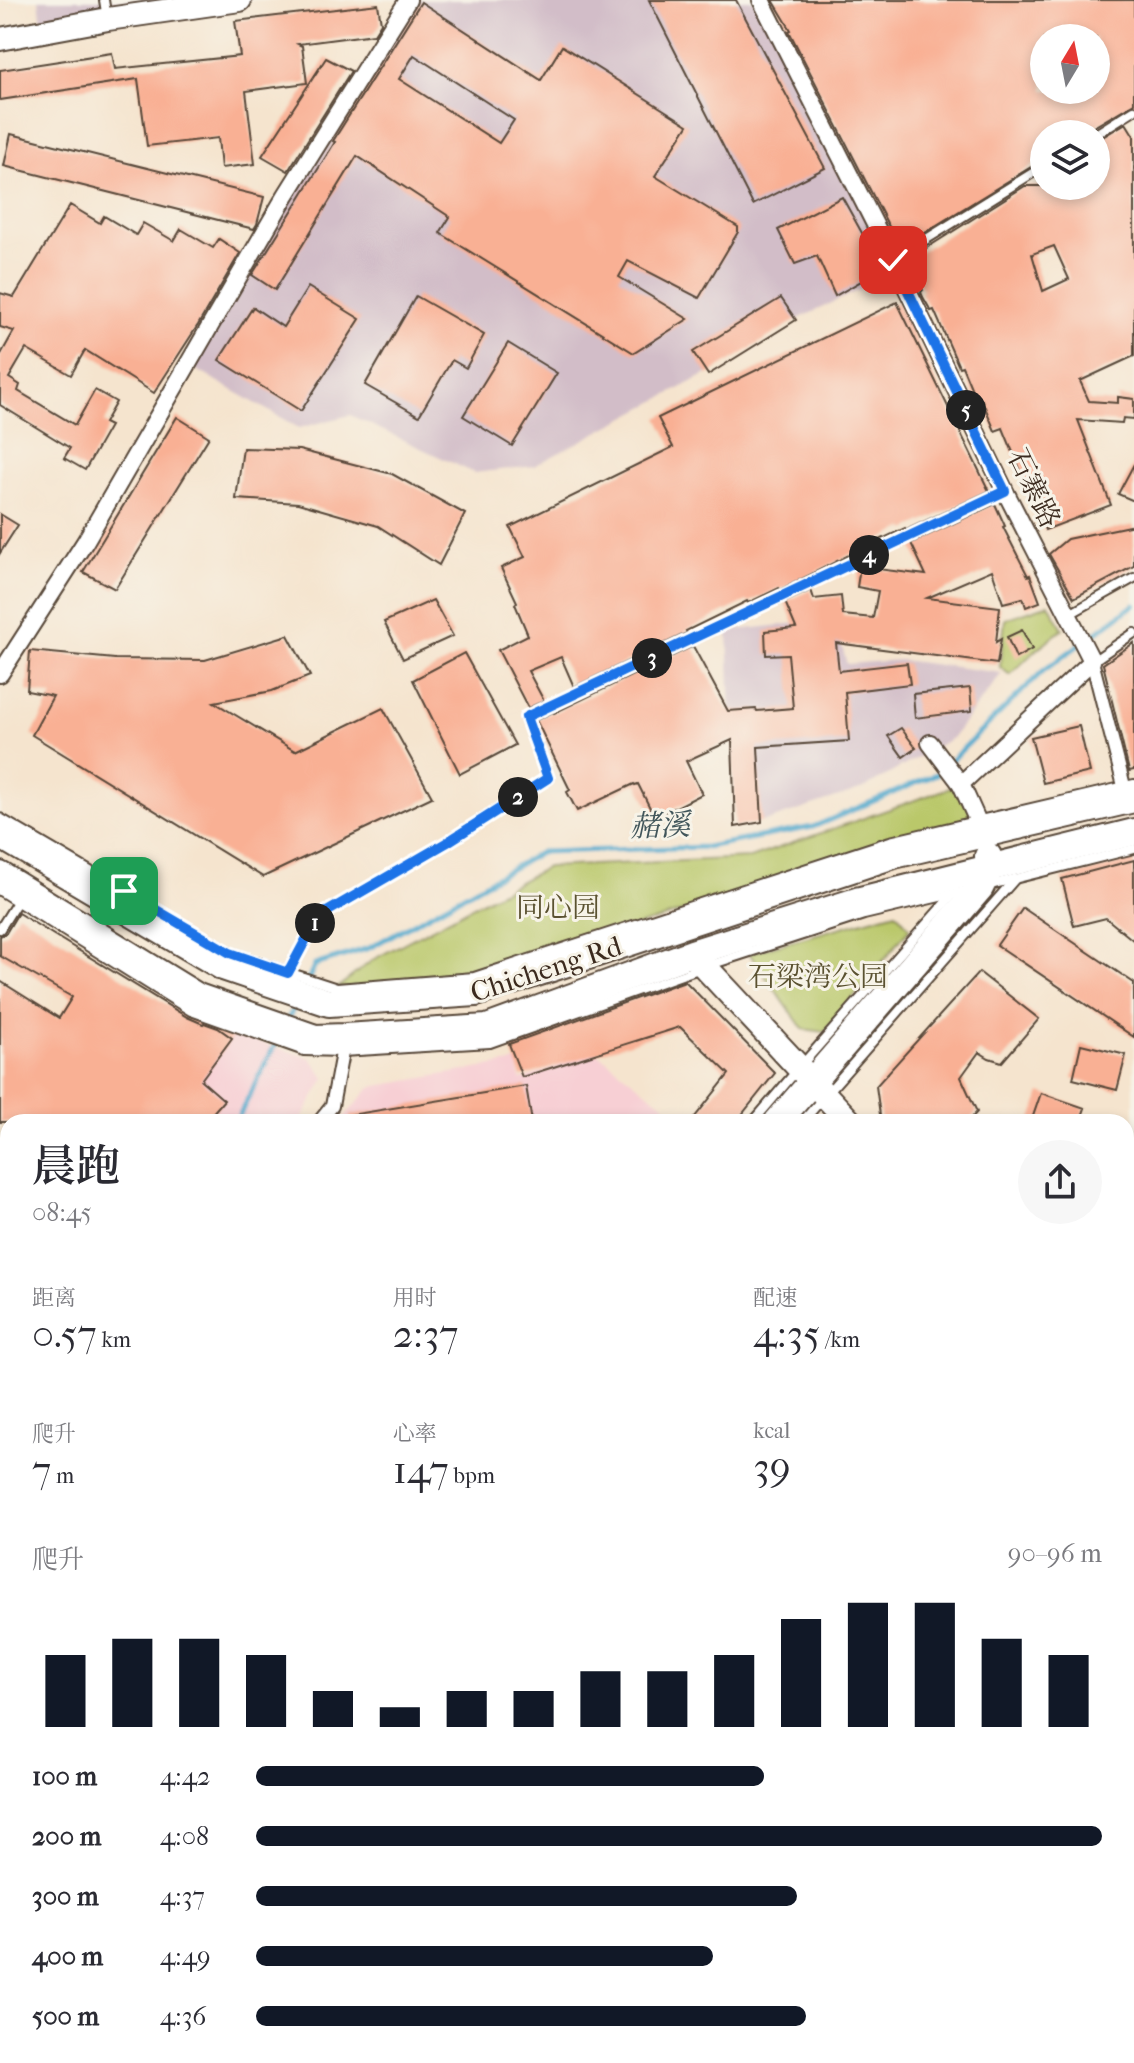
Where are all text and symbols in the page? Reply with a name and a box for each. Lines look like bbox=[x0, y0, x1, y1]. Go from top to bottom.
north arrow bbox=[1030, 24, 1110, 104]
map controls bbox=[1030, 24, 1110, 200]
button: layers bbox=[1030, 120, 1110, 200]
pin bbox=[859, 226, 927, 294]
icon: check bbox=[871, 238, 915, 282]
pin: 5 bbox=[946, 390, 986, 430]
text: 5 bbox=[961, 397, 971, 423]
street label: 石寨路 bbox=[1001, 443, 1067, 533]
pin: 4 bbox=[849, 535, 889, 575]
text: 4 bbox=[863, 542, 876, 568]
pin: 3 bbox=[632, 638, 672, 678]
text: 3 bbox=[647, 645, 657, 671]
pin: 2 bbox=[498, 777, 538, 817]
text: 2 bbox=[512, 784, 524, 810]
water label: 赭溪 bbox=[629, 807, 694, 845]
pin bbox=[90, 857, 158, 925]
icon: arrive bbox=[102, 869, 146, 913]
park label: 同心园 bbox=[516, 891, 600, 924]
pin: 1 bbox=[295, 903, 335, 943]
text: 1 bbox=[311, 910, 319, 936]
street label: Chicheng Rd bbox=[466, 929, 626, 1009]
park label: 石梁湾公园 bbox=[748, 960, 888, 993]
button: share bbox=[1018, 1140, 1102, 1224]
text: 晨跑 bbox=[32, 1141, 120, 1192]
text: 08:45 bbox=[32, 1197, 92, 1228]
text: 距离 bbox=[32, 1285, 76, 1311]
text: 用时 bbox=[393, 1285, 437, 1311]
text: 配速 bbox=[753, 1285, 797, 1311]
text: 0.57 bbox=[32, 1311, 97, 1357]
text: 2:37 bbox=[393, 1311, 459, 1357]
text: 4:35 bbox=[753, 1311, 820, 1357]
text: km bbox=[97, 1327, 131, 1353]
text: /km bbox=[820, 1327, 860, 1353]
text: kcal bbox=[753, 1418, 790, 1444]
text: 爬升 bbox=[32, 1421, 76, 1447]
text: 心率 bbox=[393, 1421, 437, 1447]
text: 39 bbox=[753, 1444, 791, 1490]
text: 7 bbox=[32, 1447, 51, 1493]
text: 147 bbox=[393, 1447, 449, 1493]
text: m bbox=[51, 1463, 74, 1489]
text: bpm bbox=[449, 1463, 495, 1489]
text: 90–96 m bbox=[1008, 1538, 1102, 1569]
text: 爬升 bbox=[32, 1544, 84, 1575]
text: 100 m bbox=[32, 1761, 97, 1792]
text: 4:42 bbox=[160, 1761, 210, 1792]
text: 200 m bbox=[32, 1821, 101, 1852]
text: 4:08 bbox=[160, 1821, 209, 1852]
text: 300 m bbox=[32, 1881, 99, 1912]
text: 4:37 bbox=[160, 1881, 205, 1912]
text: 400 m bbox=[32, 1941, 103, 1972]
text: 4:49 bbox=[160, 1941, 211, 1972]
text: 500 m bbox=[32, 2001, 99, 2032]
text: 4:36 bbox=[160, 2001, 206, 2032]

